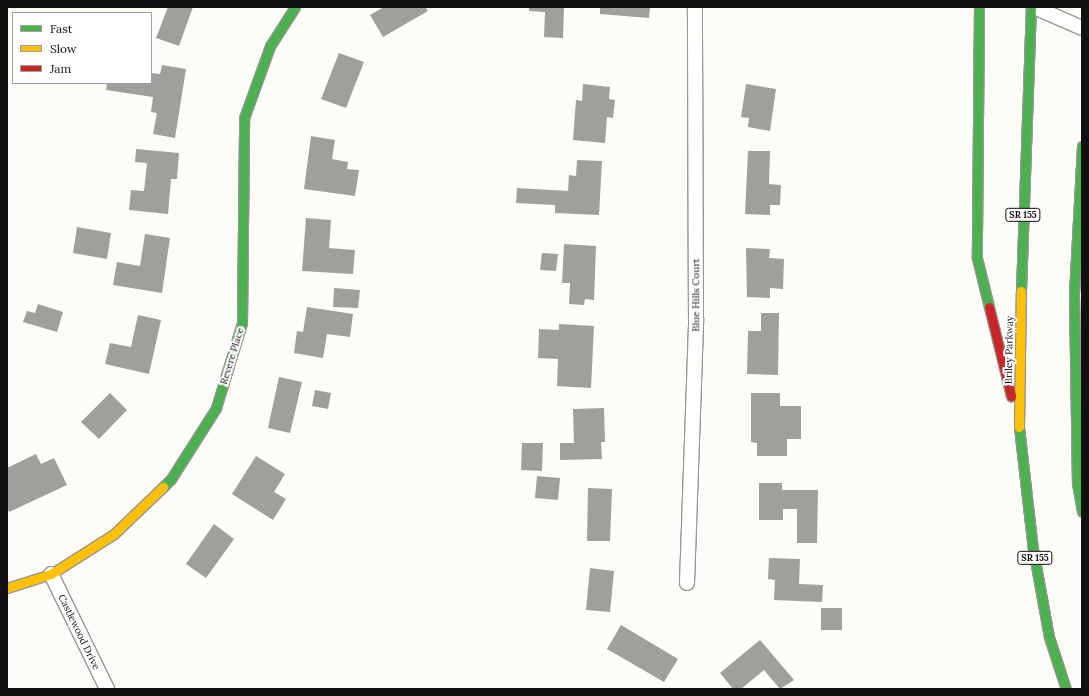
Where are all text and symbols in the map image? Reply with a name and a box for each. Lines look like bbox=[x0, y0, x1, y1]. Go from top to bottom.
legend bbox=[12, 12, 152, 84]
text: Fast bbox=[50, 21, 73, 36]
text: Slow bbox=[50, 41, 77, 56]
text: Jam bbox=[50, 61, 71, 76]
road number: SR 155 bbox=[1005, 208, 1041, 222]
street label: Blue Hills Court bbox=[690, 258, 702, 332]
street label: Briley Parkway bbox=[1002, 316, 1016, 384]
street label: Revere Place bbox=[218, 326, 246, 386]
road number: SR 155 bbox=[1017, 551, 1053, 565]
street label: Castlewood Drive bbox=[56, 593, 102, 671]

